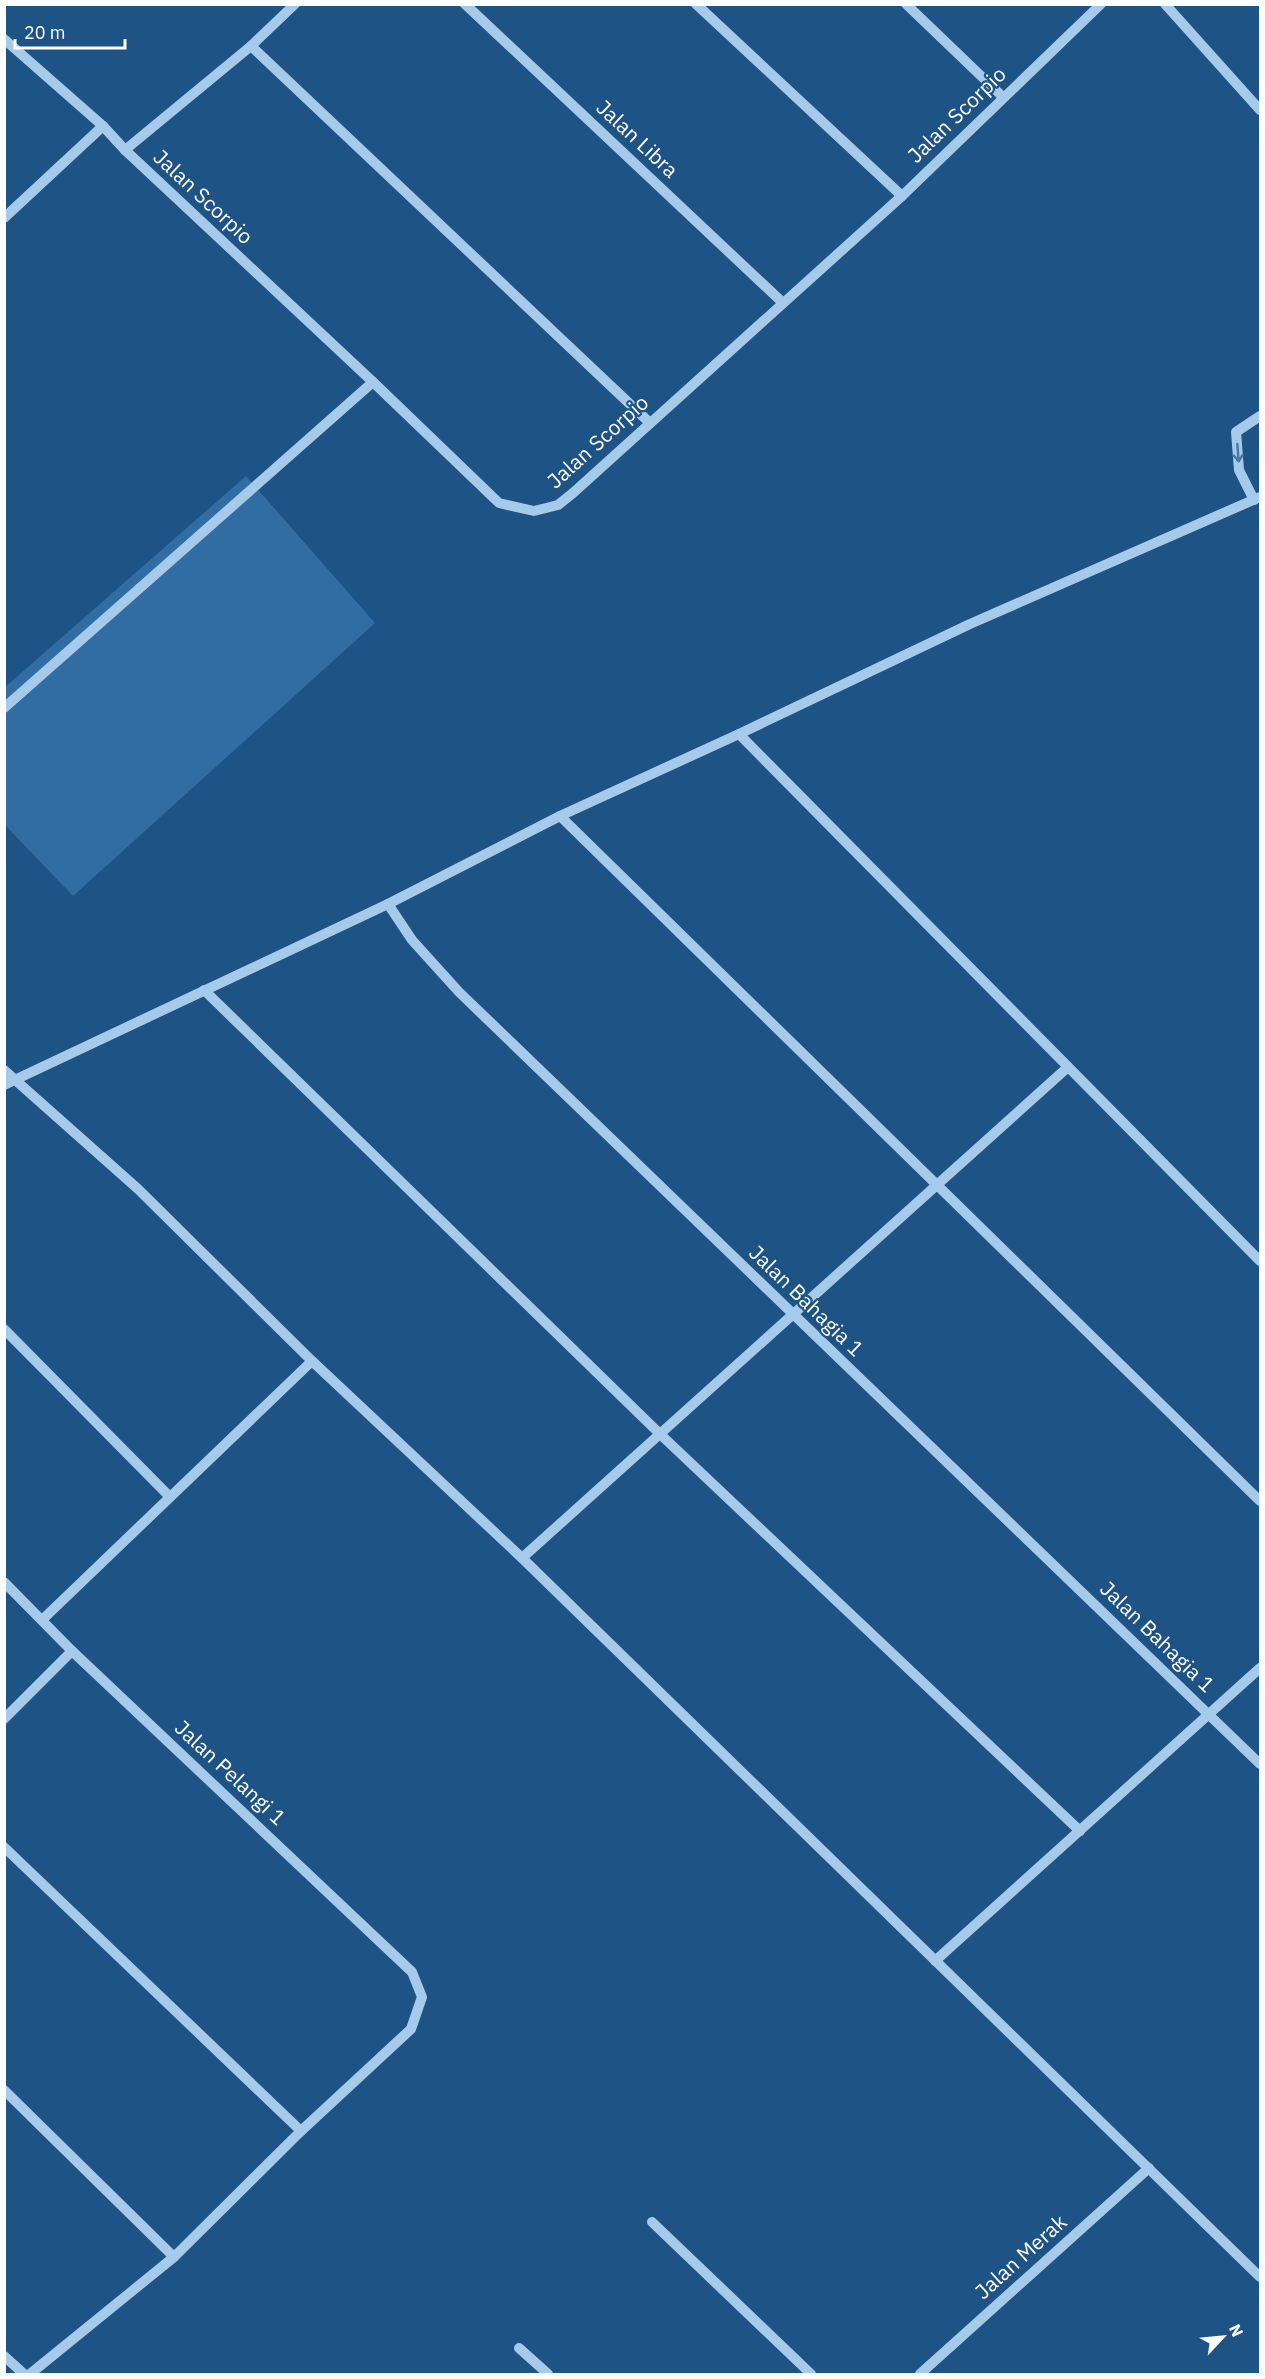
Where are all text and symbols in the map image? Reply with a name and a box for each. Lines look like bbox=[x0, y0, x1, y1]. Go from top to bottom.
scale bar bbox=[15, 12, 124, 50]
text: 20 m bbox=[24, 21, 66, 44]
street label: Jalan Scorpio bbox=[901, 60, 1012, 168]
street label: Jalan Libra bbox=[591, 93, 685, 183]
street label: Jalan Scorpio bbox=[148, 143, 260, 250]
street label: Jalan Scorpio bbox=[541, 388, 654, 494]
one-way arrow bbox=[1233, 443, 1244, 463]
street label: Jalan Bahagia 1 bbox=[743, 1238, 870, 1362]
street label: Jalan Bahagia 1 bbox=[1094, 1574, 1221, 1698]
street label: Jalan Pelangi 1 bbox=[169, 1713, 292, 1831]
street label: Jalan Merak bbox=[969, 2208, 1072, 2305]
north arrow bbox=[1193, 2307, 1253, 2367]
text: N bbox=[1225, 2321, 1248, 2340]

